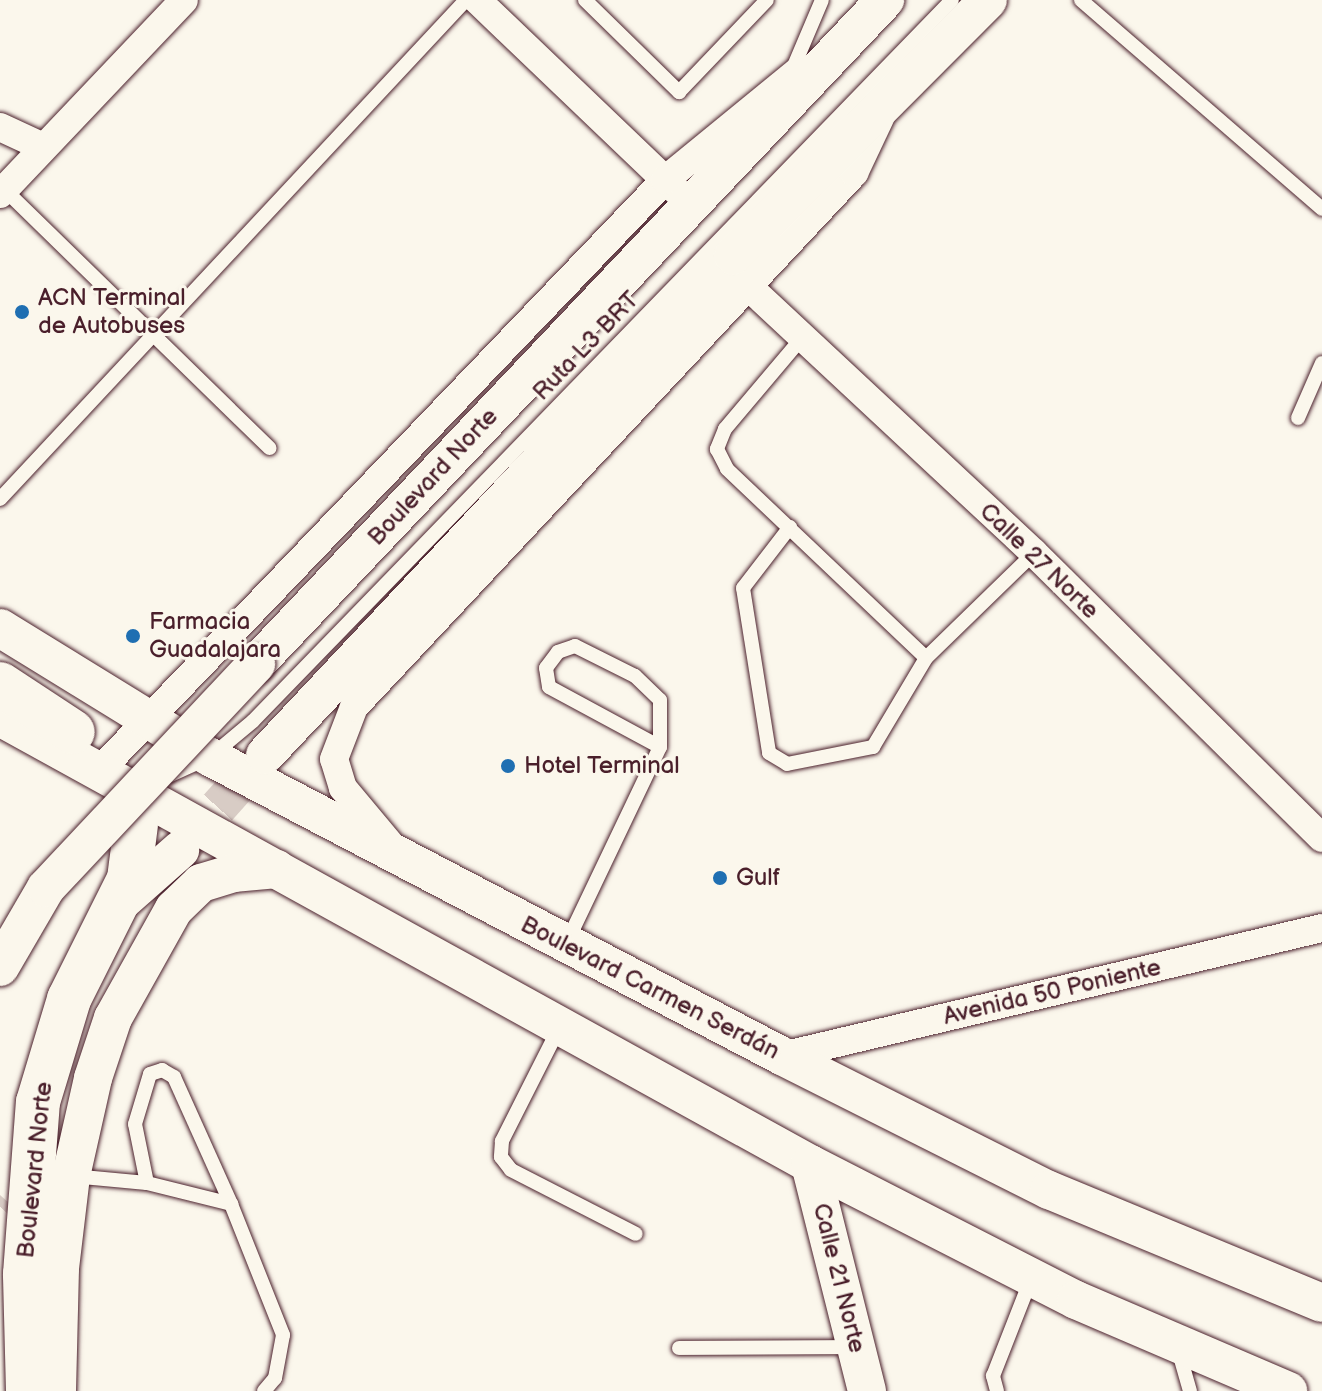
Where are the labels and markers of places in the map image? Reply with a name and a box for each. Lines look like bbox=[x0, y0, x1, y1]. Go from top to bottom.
place label: ACN Terminal de Autobuses bbox=[38, 284, 186, 340]
marker: ACN Terminal de Autobuses bbox=[13, 303, 31, 321]
place label: Farmacia Guadalajara bbox=[149, 608, 281, 664]
marker: Farmacia Guadalajara bbox=[124, 627, 142, 645]
place label: Hotel Terminal bbox=[524, 752, 680, 780]
marker: Hotel Terminal bbox=[499, 757, 517, 775]
place label: Gulf bbox=[736, 864, 780, 892]
marker: Gulf bbox=[711, 869, 729, 887]

